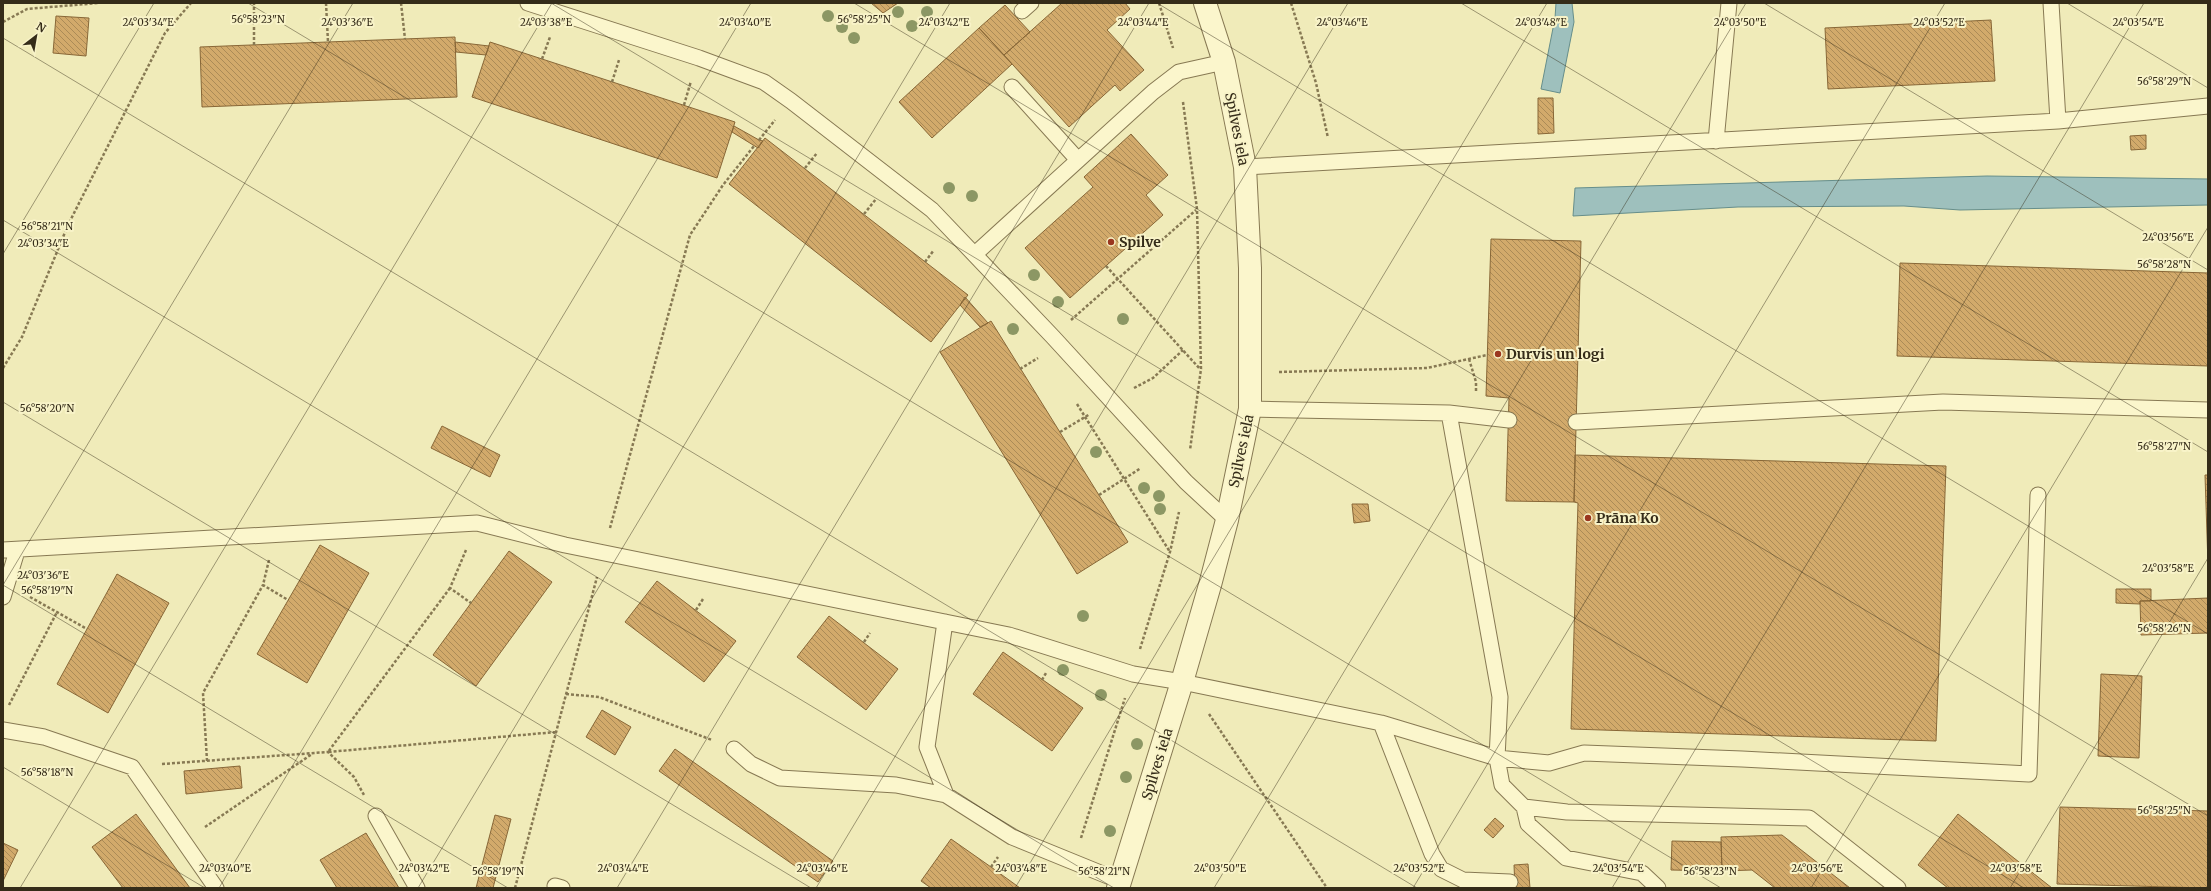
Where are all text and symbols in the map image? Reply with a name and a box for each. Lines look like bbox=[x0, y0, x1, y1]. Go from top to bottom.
text: 56°58'23"N bbox=[231, 13, 285, 26]
text: 56°58'25"N bbox=[837, 13, 891, 26]
north arrow bbox=[16, 16, 56, 56]
text: 24°03'34"E bbox=[122, 16, 174, 29]
text: 24°03'36"E bbox=[321, 16, 373, 29]
text: 24°03'38"E bbox=[520, 16, 573, 29]
text: 24°03'40"E bbox=[719, 16, 772, 29]
text: 24°03'42"E bbox=[919, 16, 970, 29]
text: 24°03'44"E bbox=[1118, 16, 1169, 29]
text: 24°03'46"E bbox=[1316, 16, 1368, 29]
text: 24°03'48"E bbox=[1515, 16, 1567, 29]
text: 24°03'50"E bbox=[1714, 16, 1767, 29]
text: 24°03'52"E bbox=[1913, 16, 1965, 29]
text: 24°03'54"E bbox=[2112, 16, 2164, 29]
text: N bbox=[34, 19, 49, 36]
text: 56°58'29"N bbox=[2137, 75, 2191, 88]
street label: Spilves iela bbox=[1221, 91, 1253, 168]
text: 56°58'21"N bbox=[21, 220, 73, 233]
text: 24°03'56"E bbox=[2142, 231, 2194, 244]
place label: Spilve bbox=[1119, 233, 1161, 251]
text: 24°03'34"E bbox=[17, 237, 69, 250]
marker: Spilve bbox=[1106, 237, 1116, 247]
text: 56°58'28"N bbox=[2137, 258, 2191, 271]
place label: Durvis un logi bbox=[1506, 345, 1605, 363]
marker: Durvis un logi bbox=[1493, 349, 1503, 359]
text: 56°58'20"N bbox=[20, 402, 74, 415]
street label: Spilves iela bbox=[1224, 412, 1258, 489]
text: 56°58'27"N bbox=[2137, 440, 2191, 453]
place label: Prāna Ko bbox=[1596, 509, 1659, 527]
marker: Prāna Ko bbox=[1583, 513, 1593, 523]
text: 24°03'58"E bbox=[2142, 562, 2195, 575]
text: 24°03'36"E bbox=[17, 569, 69, 582]
text: 56°58'19"N bbox=[21, 584, 73, 597]
text: 56°58'26"N bbox=[2137, 622, 2191, 635]
street label: Spilves iela bbox=[1138, 725, 1177, 802]
text: 56°58'18"N bbox=[21, 766, 73, 779]
text: 56°58'25"N bbox=[2137, 804, 2191, 817]
text: 24°03'40"E bbox=[199, 862, 252, 875]
text: 24°03'42"E bbox=[399, 862, 450, 875]
text: 24°03'44"E bbox=[598, 862, 649, 875]
text: 24°03'46"E bbox=[796, 862, 848, 875]
text: 24°03'48"E bbox=[995, 862, 1047, 875]
text: 24°03'50"E bbox=[1194, 862, 1247, 875]
text: 24°03'52"E bbox=[1393, 862, 1445, 875]
text: 24°03'54"E bbox=[1592, 862, 1644, 875]
text: 24°03'56"E bbox=[1791, 862, 1843, 875]
text: 24°03'58"E bbox=[1990, 862, 2043, 875]
text: 56°58'19"N bbox=[472, 865, 524, 878]
text: 56°58'21"N bbox=[1078, 865, 1130, 878]
text: 56°58'23"N bbox=[1683, 865, 1737, 878]

